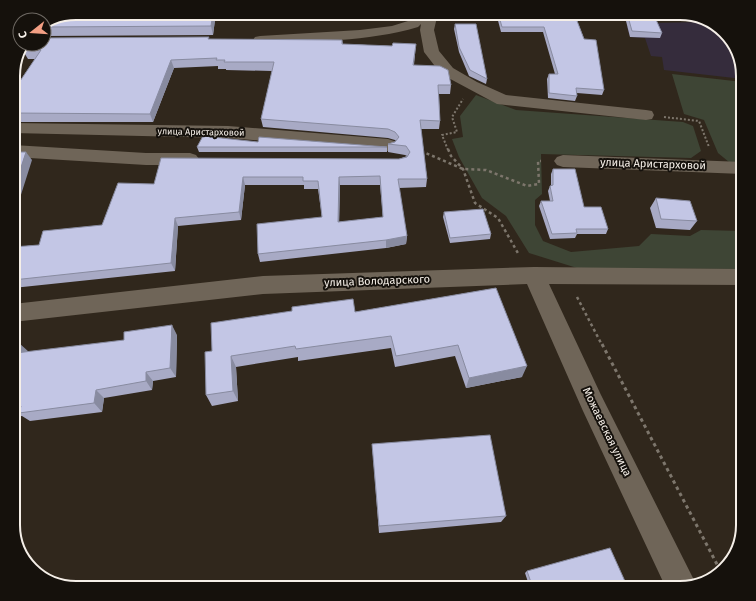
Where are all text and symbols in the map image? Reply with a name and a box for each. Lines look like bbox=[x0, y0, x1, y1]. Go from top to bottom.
north arrow bbox=[12, 12, 52, 52]
text: С bbox=[16, 29, 30, 40]
street label: улица Аристарховой bbox=[158, 126, 244, 138]
street label: улица Аристарховой bbox=[600, 156, 706, 172]
street label: улица Володарского bbox=[324, 273, 430, 289]
street label: Можаевская улица bbox=[580, 385, 634, 479]

